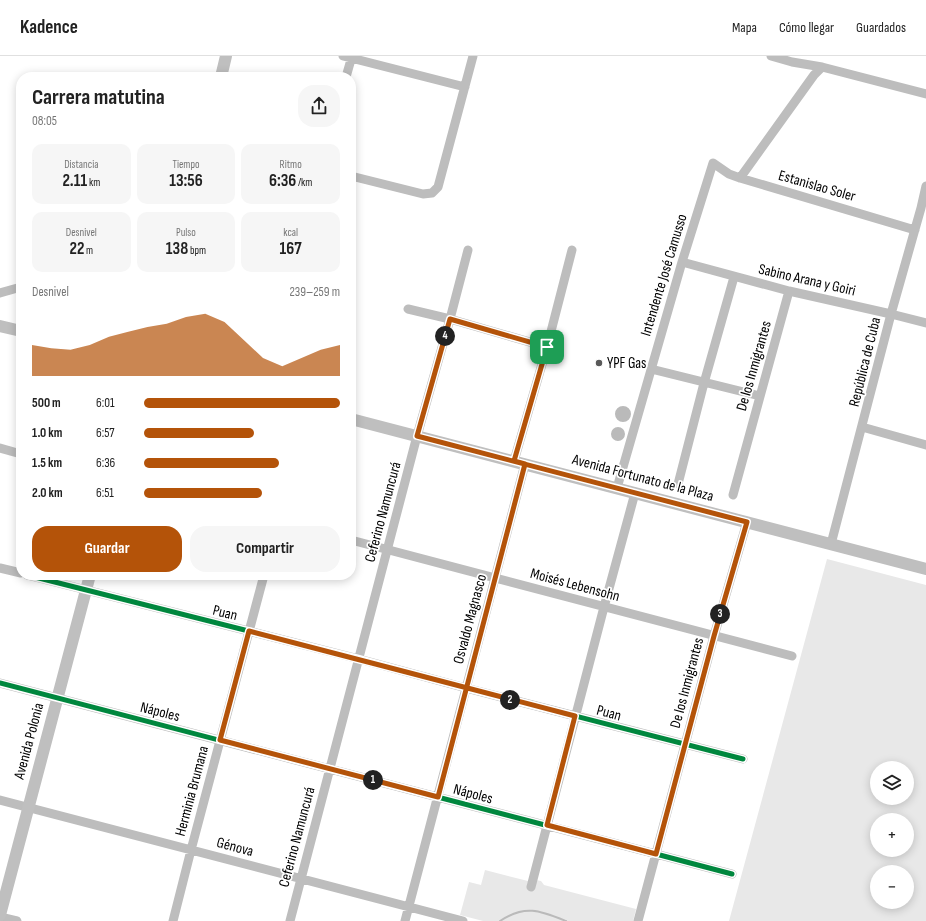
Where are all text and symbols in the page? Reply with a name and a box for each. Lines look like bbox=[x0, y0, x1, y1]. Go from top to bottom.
text: Kadence bbox=[20, 16, 78, 39]
text: Mapa bbox=[732, 19, 757, 36]
text: Cómo llegar bbox=[779, 19, 834, 36]
text: Guardados bbox=[856, 19, 906, 36]
text: Carrera matutina bbox=[32, 84, 165, 111]
button: share bbox=[298, 85, 340, 127]
text: 08:05 bbox=[32, 113, 57, 129]
text: Distancia bbox=[64, 158, 99, 171]
text: Tiempo bbox=[172, 158, 200, 171]
text: Ritmo bbox=[280, 158, 302, 171]
street label: Estanislao Soler bbox=[776, 166, 858, 206]
text: 2.11 bbox=[62, 171, 87, 191]
text: 13:56 bbox=[169, 171, 203, 191]
text: 6:36 bbox=[269, 171, 296, 191]
text: km bbox=[87, 176, 100, 189]
text: /km bbox=[296, 176, 312, 189]
street label: Intendente José Camusso bbox=[636, 212, 692, 338]
text: Desnivel bbox=[66, 226, 97, 239]
text: Pulso bbox=[176, 226, 196, 239]
text: kcal bbox=[283, 226, 298, 239]
text: 22 bbox=[69, 239, 84, 259]
text: 138 bbox=[166, 239, 188, 259]
text: 167 bbox=[280, 239, 302, 259]
text: m bbox=[84, 244, 93, 257]
text: bpm bbox=[188, 244, 206, 257]
street label: Sabino Arana y Goiri bbox=[757, 260, 858, 300]
text: Desnivel bbox=[32, 284, 69, 300]
text: 239–259 m bbox=[289, 284, 340, 300]
street label: República de Cuba bbox=[845, 315, 885, 409]
street label: De los Inmigrantes bbox=[732, 319, 776, 413]
pin: 4 bbox=[435, 326, 455, 346]
text: 4 bbox=[442, 329, 448, 342]
pin bbox=[530, 330, 564, 364]
icon: arrive bbox=[536, 336, 558, 358]
place label: YPF Gas bbox=[607, 354, 646, 373]
marker: YPF Gas bbox=[594, 358, 604, 368]
text: 500 m bbox=[32, 395, 61, 411]
text: 6:01 bbox=[96, 395, 115, 411]
text: 1.0 km bbox=[32, 425, 62, 441]
text: 6:57 bbox=[96, 425, 115, 441]
street label: Avenida Fortunato de la Plaza bbox=[569, 450, 716, 506]
text: 1.5 km bbox=[32, 455, 62, 471]
text: 6:36 bbox=[96, 455, 115, 471]
street label: Ceferino Namuncurá bbox=[360, 459, 406, 564]
text: 2.0 km bbox=[32, 485, 63, 501]
text: 6:51 bbox=[96, 485, 114, 501]
button: Guardar bbox=[32, 526, 182, 572]
button: Compartir bbox=[190, 526, 340, 572]
street label: Moisés Lebensohn bbox=[528, 564, 622, 606]
street label: Osvaldo Magnasco bbox=[449, 572, 491, 666]
street label: Puan bbox=[211, 601, 239, 625]
pin: 3 bbox=[710, 604, 730, 624]
text: 3 bbox=[718, 607, 722, 620]
street label: De los Inmigrantes bbox=[666, 636, 708, 730]
pin: 2 bbox=[500, 690, 520, 710]
text: 2 bbox=[508, 693, 512, 706]
street label: Nápoles bbox=[138, 698, 182, 726]
street label: Avenida Polonia bbox=[9, 701, 48, 782]
street label: Puan bbox=[595, 701, 623, 725]
street label: Herminia Brumana bbox=[171, 744, 213, 838]
map controls bbox=[870, 761, 914, 909]
button: layers bbox=[870, 761, 914, 805]
pin: 1 bbox=[363, 770, 383, 790]
text: 1 bbox=[371, 773, 375, 786]
street label: Nápoles bbox=[451, 780, 495, 808]
street label: Ceferino Namuncurá bbox=[274, 784, 320, 889]
button: + bbox=[870, 813, 914, 857]
street label: Génova bbox=[214, 833, 256, 861]
button: − bbox=[870, 865, 914, 909]

